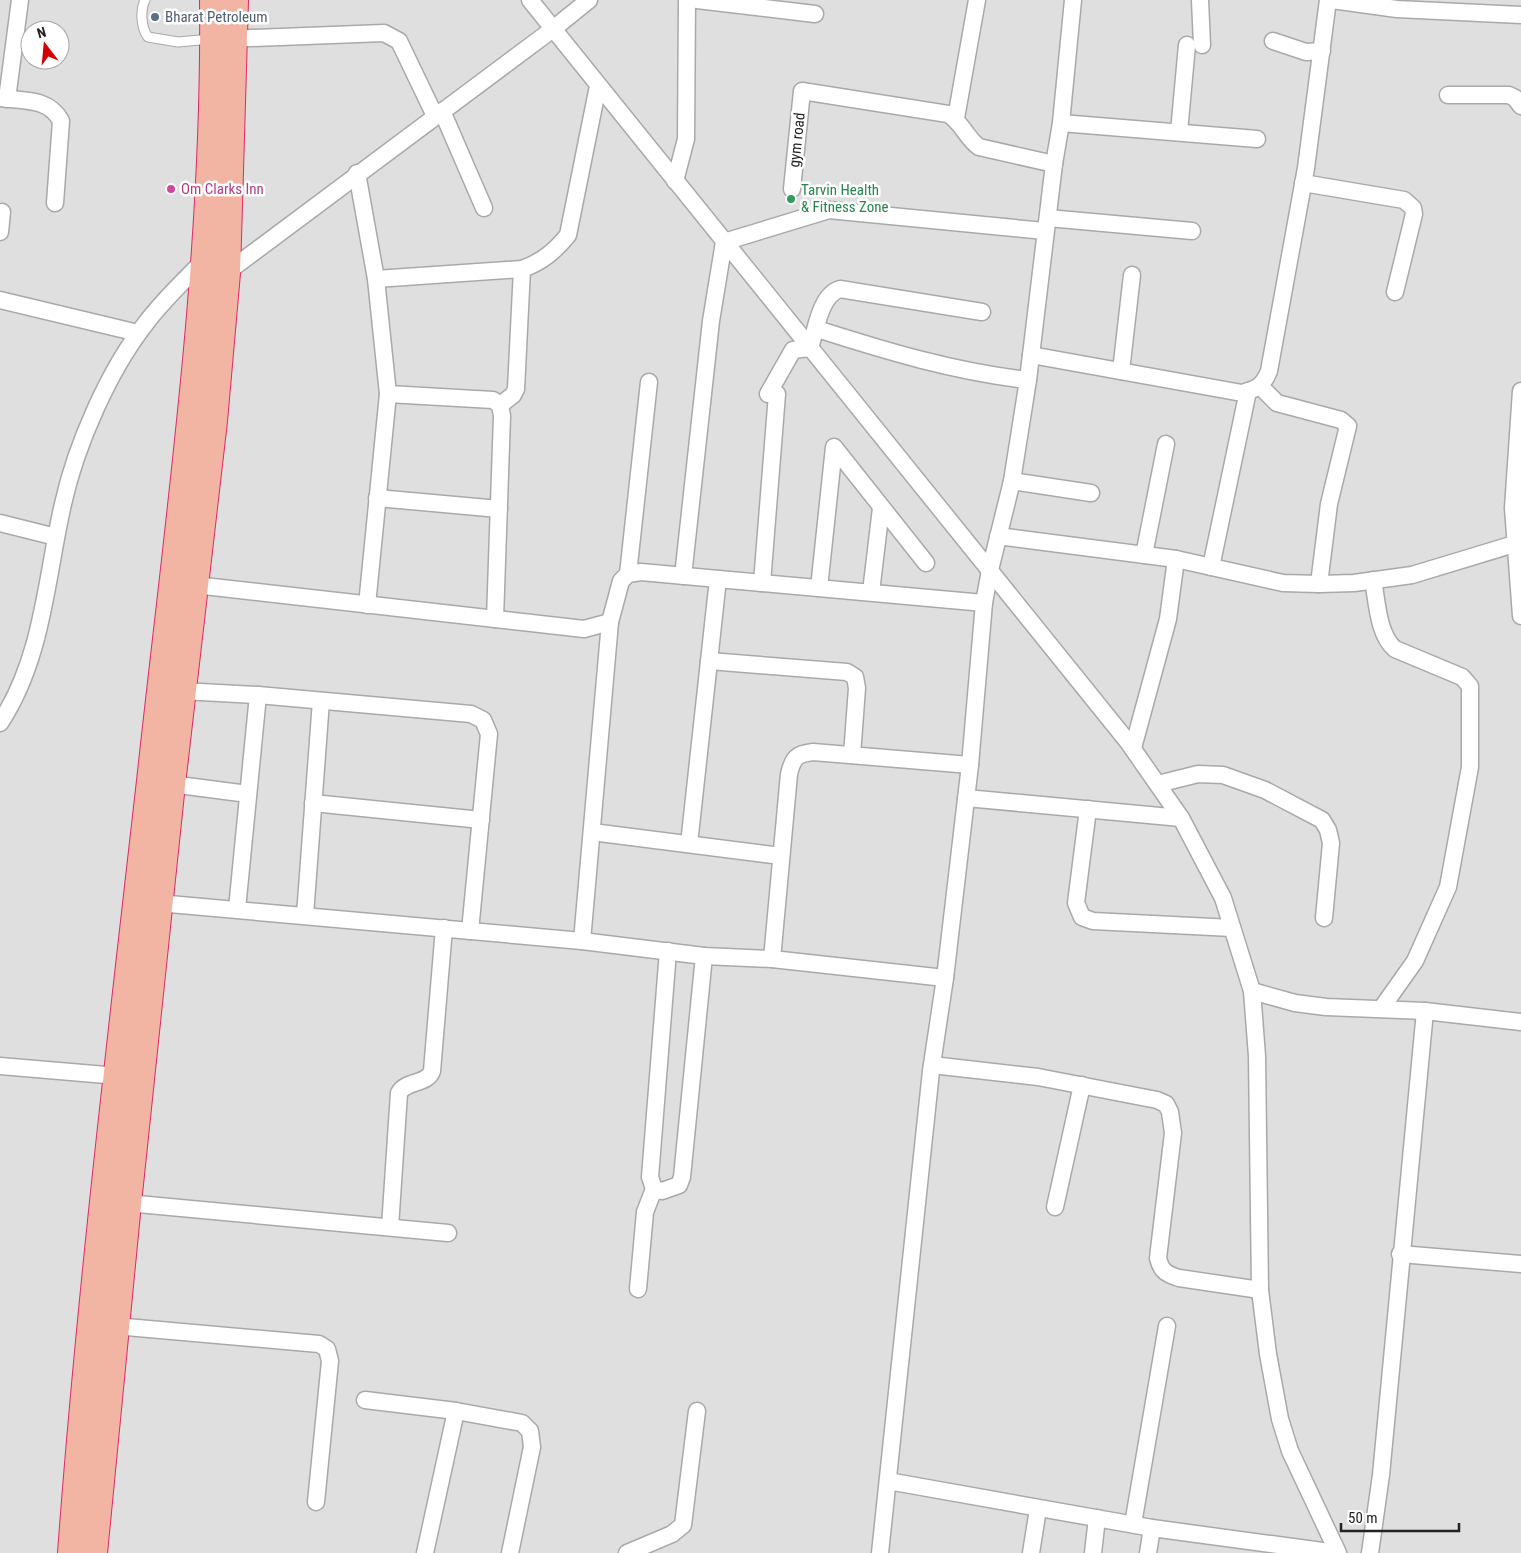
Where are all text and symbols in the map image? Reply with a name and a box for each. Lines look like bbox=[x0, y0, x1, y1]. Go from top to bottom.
place label: Bharat Petroleum bbox=[165, 8, 268, 26]
marker: Bharat Petroleum bbox=[149, 11, 161, 23]
north arrow bbox=[20, 20, 70, 70]
text: N bbox=[35, 24, 48, 41]
street label: gym road bbox=[785, 112, 809, 168]
place label: Om Clarks Inn bbox=[181, 180, 264, 198]
place label: Tarvin Health & Fitness Zone bbox=[801, 181, 889, 216]
marker: Om Clarks Inn bbox=[165, 183, 177, 195]
marker: Tarvin Health & Fitness Zone bbox=[785, 193, 797, 205]
scale bar bbox=[1341, 1500, 1458, 1532]
text: 50 m bbox=[1348, 1509, 1378, 1527]

